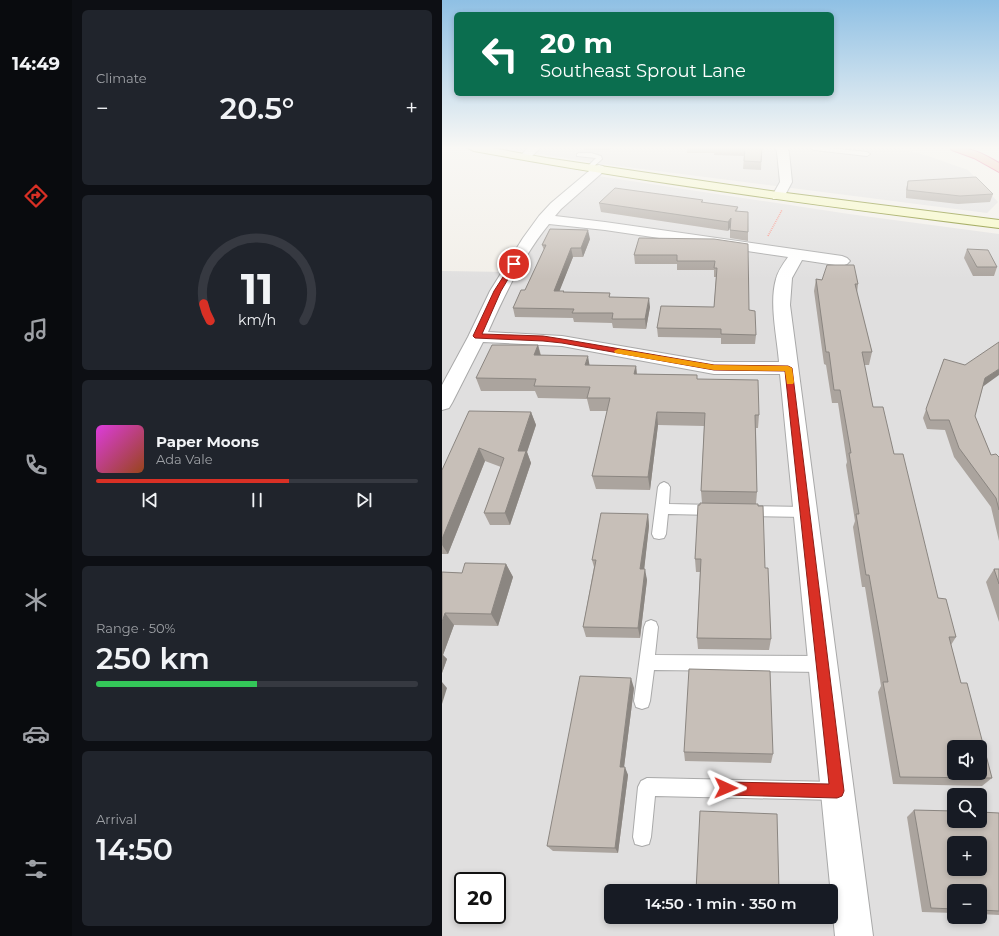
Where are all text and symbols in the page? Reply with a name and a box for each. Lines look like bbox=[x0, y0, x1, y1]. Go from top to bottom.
text: 20 m bbox=[540, 26, 613, 60]
icon: left bbox=[474, 28, 526, 80]
text: 14:49 bbox=[12, 53, 60, 75]
text: Southeast Sprout Lane bbox=[540, 60, 746, 82]
text: Climate bbox=[96, 70, 147, 86]
text: 20.5° bbox=[220, 90, 294, 127]
text: − bbox=[96, 95, 109, 122]
text: + bbox=[405, 95, 418, 122]
icon: directions bbox=[22, 182, 50, 210]
pin bbox=[497, 247, 531, 281]
icon: arrive bbox=[503, 253, 525, 275]
text: 11 bbox=[241, 264, 273, 314]
text: km/h bbox=[238, 310, 276, 328]
icon: music bbox=[22, 316, 50, 344]
text: Paper Moons bbox=[156, 432, 259, 451]
icon: phone bbox=[22, 451, 50, 479]
text: Ada Vale bbox=[156, 451, 213, 467]
icon: previous bbox=[139, 489, 161, 511]
icon: pause bbox=[246, 489, 268, 511]
icon: next bbox=[353, 489, 375, 511]
icon: climate bbox=[22, 586, 50, 614]
text: Range · 50% bbox=[96, 620, 175, 636]
text: 250 km bbox=[96, 640, 210, 677]
icon: car bbox=[22, 720, 50, 748]
map controls bbox=[947, 740, 987, 924]
button: sound bbox=[947, 740, 987, 780]
position arrow bbox=[705, 767, 747, 809]
button: search bbox=[947, 788, 987, 828]
text: Arrival bbox=[96, 811, 137, 827]
text: 14:50 bbox=[96, 831, 173, 868]
button: + bbox=[947, 836, 987, 876]
icon: filters bbox=[22, 855, 50, 883]
speed limit sign: 20 bbox=[454, 872, 506, 924]
button: − bbox=[947, 884, 987, 924]
text: 14:50 · 1 min · 350 m bbox=[645, 894, 797, 913]

